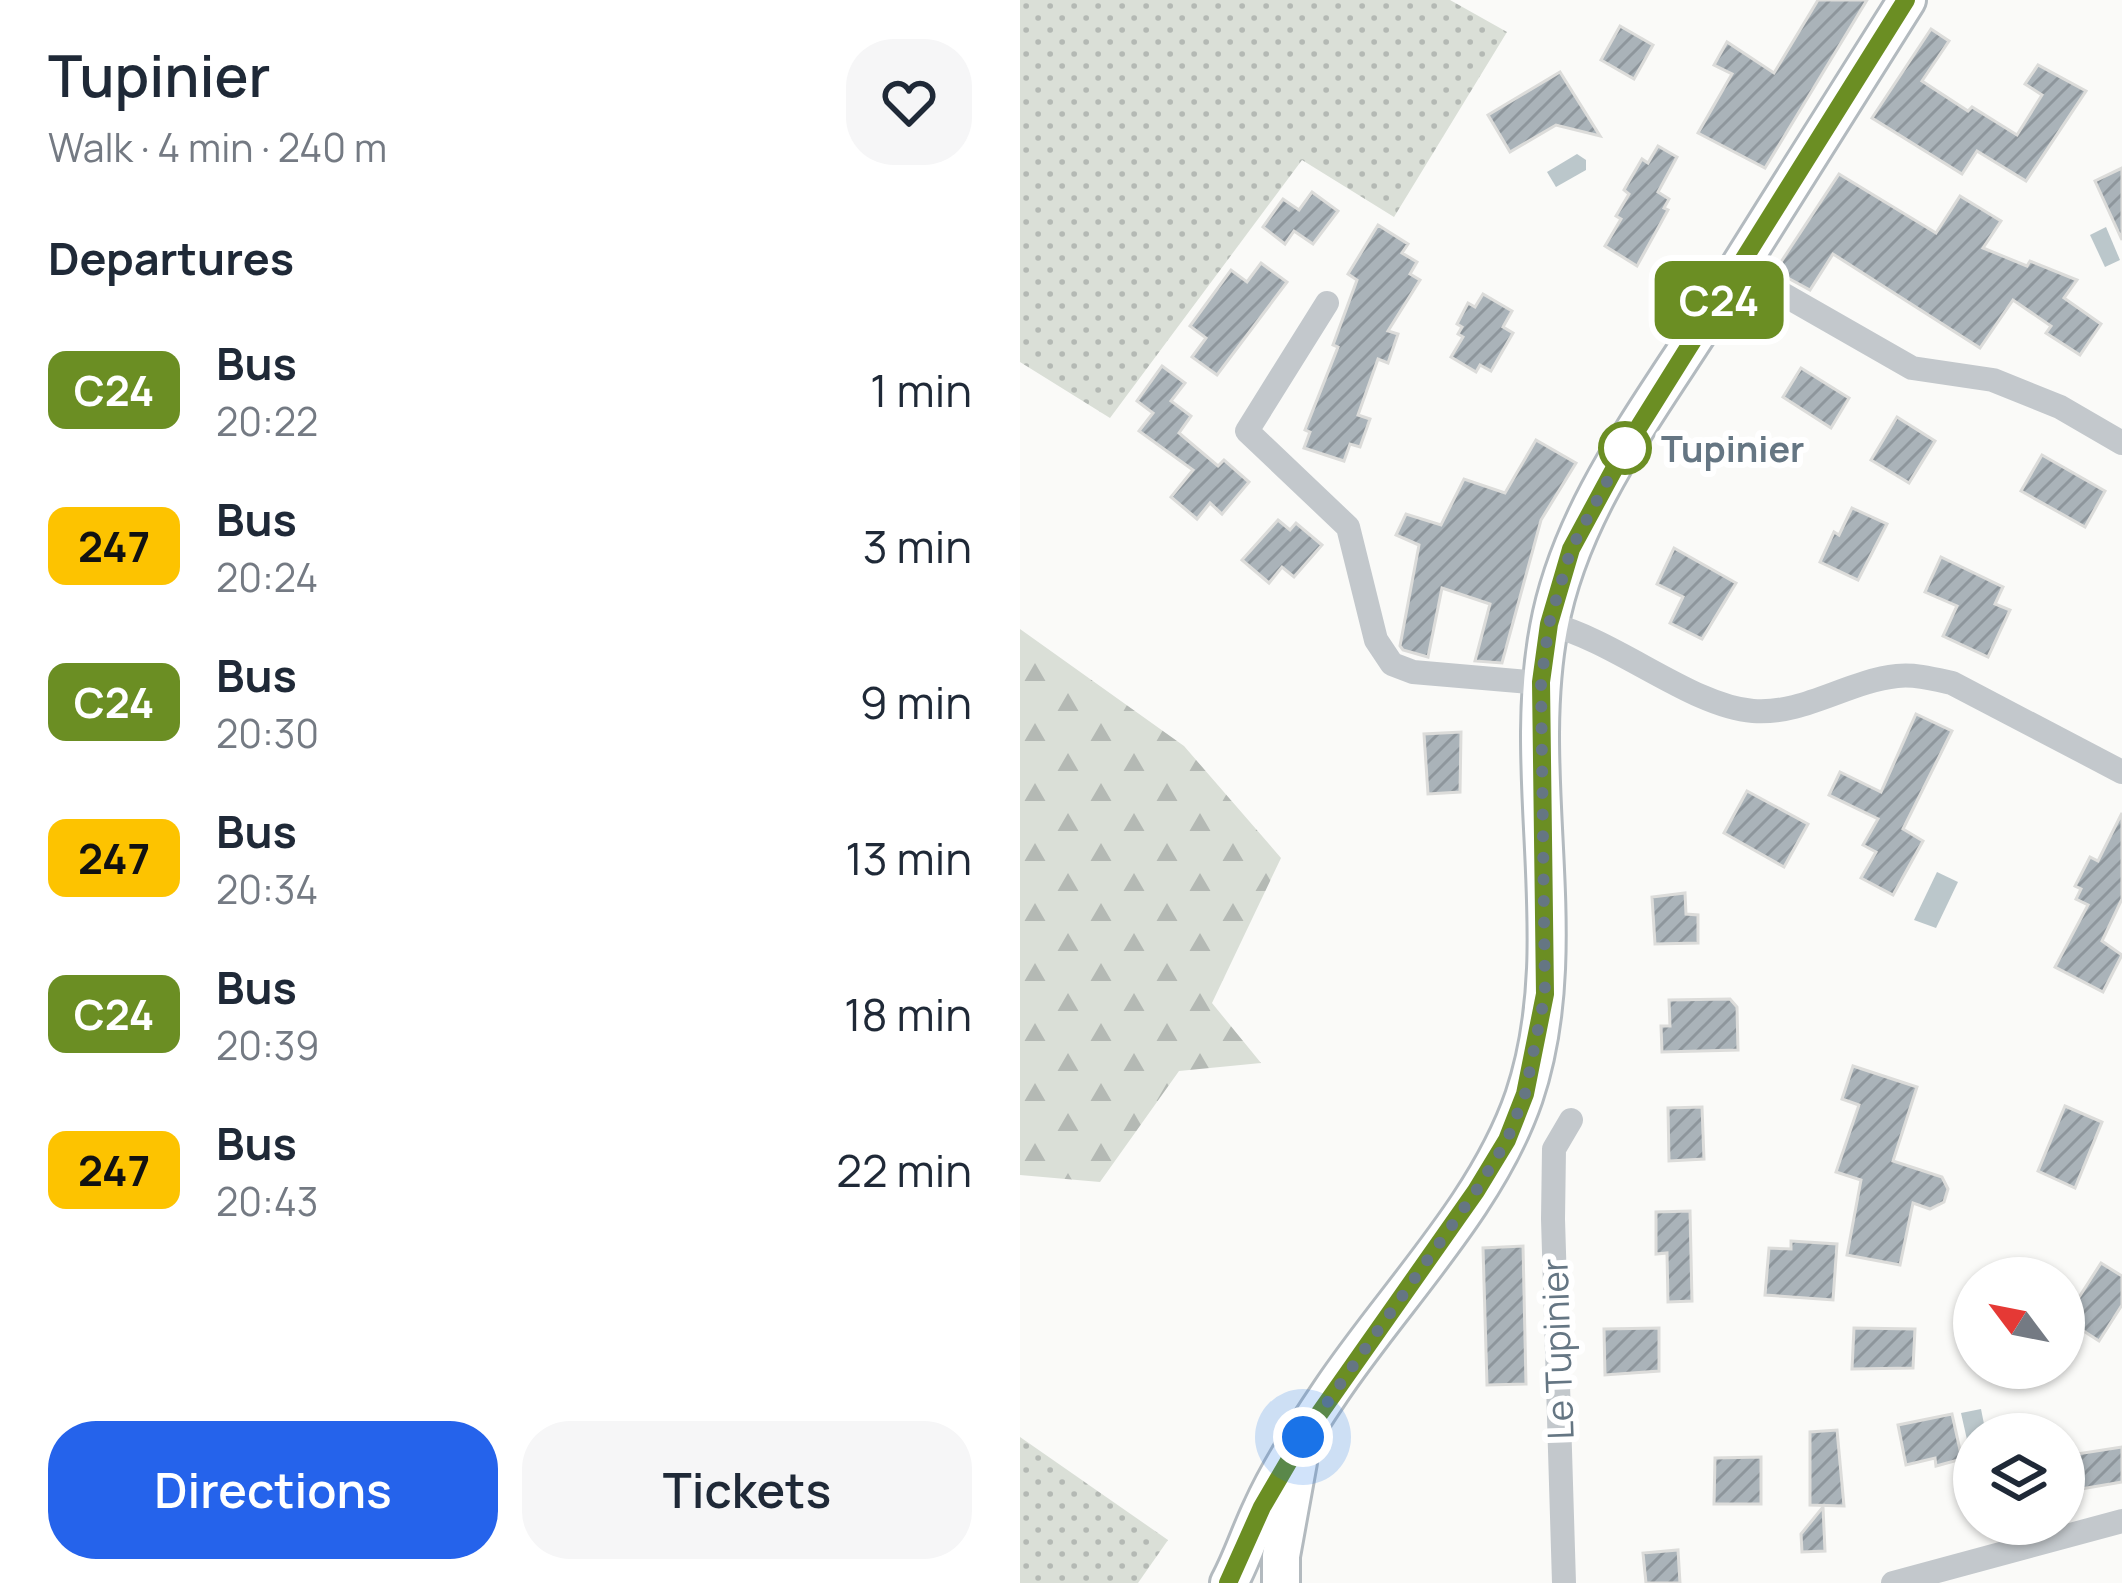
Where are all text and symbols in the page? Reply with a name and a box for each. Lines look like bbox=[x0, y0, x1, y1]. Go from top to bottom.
text: Tupinier bbox=[48, 36, 271, 114]
button: heart bbox=[846, 39, 972, 165]
text: Walk · 4 min · 240 m bbox=[48, 120, 387, 174]
text: Departures bbox=[48, 227, 294, 289]
line badge: C24 bbox=[1650, 261, 1788, 339]
text: C24 bbox=[1679, 271, 1759, 329]
text: Bus bbox=[216, 332, 297, 394]
text: 1 min bbox=[870, 359, 972, 421]
text: C24 bbox=[74, 361, 154, 419]
text: 20:22 bbox=[216, 394, 318, 448]
marker: Tupinier bbox=[1600, 423, 1650, 473]
place label: Tupinier bbox=[1661, 424, 1804, 473]
text: Bus bbox=[216, 488, 297, 550]
text: 3 min bbox=[863, 515, 972, 577]
text: 247 bbox=[78, 517, 150, 575]
text: 20:24 bbox=[216, 550, 318, 604]
text: Bus bbox=[216, 644, 297, 706]
text: 9 min bbox=[860, 671, 972, 733]
text: C24 bbox=[74, 673, 154, 731]
text: 20:30 bbox=[216, 706, 319, 760]
text: Bus bbox=[216, 800, 297, 862]
text: 13 min bbox=[845, 827, 972, 889]
text: 247 bbox=[78, 829, 150, 887]
text: 20:34 bbox=[216, 862, 318, 916]
text: Bus bbox=[216, 956, 297, 1018]
text: 18 min bbox=[844, 983, 972, 1045]
text: C24 bbox=[74, 985, 154, 1043]
text: 20:39 bbox=[216, 1018, 319, 1072]
text: Bus bbox=[216, 1112, 297, 1174]
text: 22 min bbox=[836, 1139, 972, 1201]
text: 247 bbox=[78, 1141, 150, 1199]
text: 20:43 bbox=[216, 1174, 318, 1228]
north arrow bbox=[1953, 1257, 2085, 1389]
map controls bbox=[1953, 1257, 2085, 1545]
street label: Le Tupinier bbox=[1529, 1258, 1585, 1440]
your location bbox=[1273, 1407, 1333, 1467]
button: layers bbox=[1953, 1413, 2085, 1545]
button: Directions bbox=[48, 1421, 498, 1559]
button: Tickets bbox=[522, 1421, 972, 1559]

